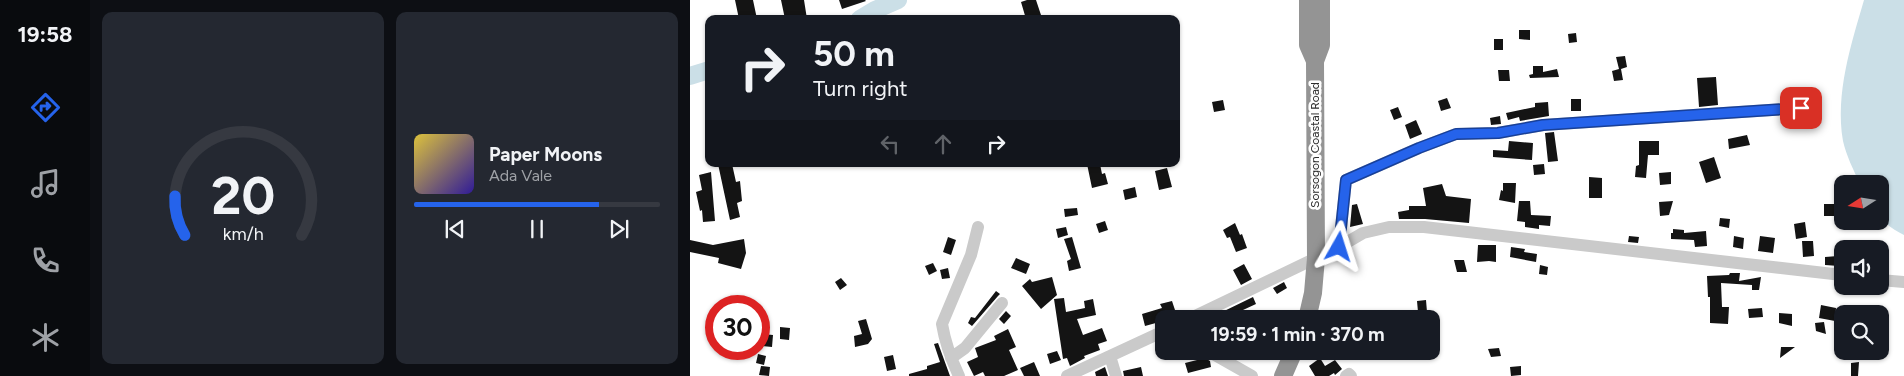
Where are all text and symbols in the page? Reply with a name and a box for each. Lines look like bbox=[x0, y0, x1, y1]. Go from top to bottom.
text: 19:58 bbox=[18, 21, 72, 48]
text: 50 m bbox=[813, 33, 895, 75]
icon: right bbox=[730, 35, 795, 100]
text: Turn right bbox=[813, 75, 908, 102]
street label: Sorsogon Coastal Road bbox=[1308, 82, 1322, 208]
pin bbox=[1780, 87, 1822, 129]
icon: directions bbox=[28, 90, 63, 125]
icon: arrive bbox=[1787, 94, 1815, 122]
icon: left bbox=[876, 130, 904, 158]
icon: ahead bbox=[929, 130, 957, 158]
icon: right bbox=[982, 130, 1010, 158]
text: Paper Moons bbox=[489, 143, 602, 166]
text: 20 bbox=[211, 165, 275, 227]
icon: music bbox=[28, 166, 63, 201]
text: Ada Vale bbox=[489, 166, 552, 185]
north arrow bbox=[1834, 175, 1889, 230]
map controls bbox=[1834, 175, 1889, 360]
icon: previous bbox=[441, 215, 469, 243]
icon: pause bbox=[523, 215, 551, 243]
icon: next bbox=[605, 215, 633, 243]
position arrow bbox=[1312, 220, 1364, 272]
text: km/h bbox=[223, 223, 263, 244]
button: sound bbox=[1834, 240, 1889, 295]
icon: phone bbox=[28, 243, 63, 278]
speed limit sign: 30 bbox=[705, 295, 770, 360]
button: search bbox=[1834, 305, 1889, 360]
icon: climate bbox=[28, 320, 63, 355]
text: 19:59 · 1 min · 370 m bbox=[1210, 323, 1385, 346]

